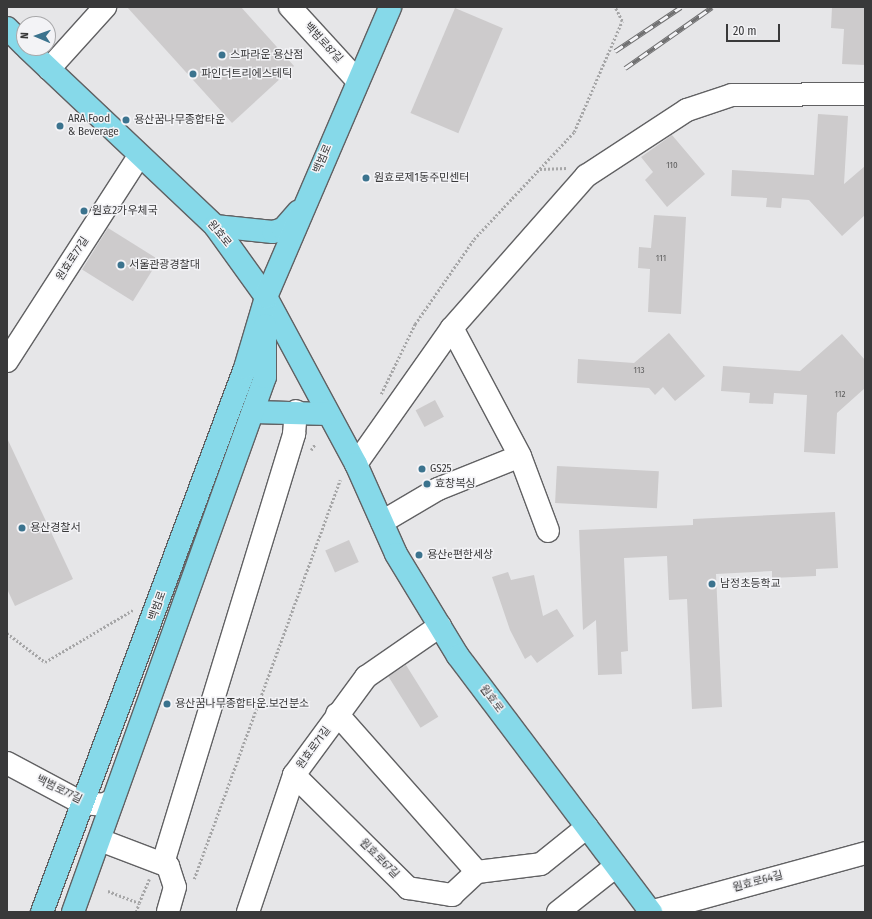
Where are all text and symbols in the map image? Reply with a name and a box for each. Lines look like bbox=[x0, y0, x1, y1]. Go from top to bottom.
north arrow bbox=[16, 16, 56, 56]
scale bar bbox=[728, 16, 782, 42]
street label: 백범로87길 bbox=[301, 20, 345, 66]
text: 20 m bbox=[733, 24, 757, 38]
text: N bbox=[18, 32, 31, 39]
place label: 스파라운 용산점 bbox=[230, 48, 303, 62]
marker: 스파라운 용산점 bbox=[217, 50, 227, 60]
place label: 파인더트리에스테틱 bbox=[201, 67, 292, 81]
marker: 파인더트리에스테틱 bbox=[188, 69, 198, 79]
place label: ARA Food & Beverage bbox=[68, 113, 119, 139]
place label: 용산꿈나무종합타운 bbox=[134, 113, 225, 127]
marker: 용산꿈나무종합타운 bbox=[121, 115, 131, 125]
marker: ARA Food & Beverage bbox=[55, 121, 65, 131]
street label: 백범로 bbox=[311, 142, 335, 176]
house number: 110 bbox=[666, 160, 678, 170]
place label: 원효로제1동주민센터 bbox=[374, 171, 469, 185]
marker: 원효로제1동주민센터 bbox=[361, 173, 371, 183]
place label: 원효2가우체국 bbox=[92, 204, 158, 218]
marker: 원효2가우체국 bbox=[79, 206, 89, 216]
street label: 원효로 bbox=[204, 218, 234, 250]
street label: 원효로77길 bbox=[54, 235, 92, 283]
house number: 111 bbox=[656, 253, 666, 263]
place label: 서울관광경찰대 bbox=[129, 258, 200, 272]
marker: 서울관광경찰대 bbox=[116, 260, 126, 270]
house number: 113 bbox=[634, 365, 644, 375]
house number: 112 bbox=[835, 389, 845, 399]
place label: GS25 bbox=[430, 462, 452, 476]
marker: GS25 bbox=[417, 464, 427, 474]
place label: 효창복싱 bbox=[435, 477, 475, 491]
marker: 효창복싱 bbox=[422, 479, 432, 489]
place label: 용산경찰서 bbox=[30, 521, 81, 535]
marker: 용산경찰서 bbox=[17, 523, 27, 533]
place label: 용산e편한세상 bbox=[427, 548, 493, 562]
marker: 용산e편한세상 bbox=[414, 550, 424, 560]
place label: 남정초등학교 bbox=[720, 577, 781, 591]
marker: 남정초등학교 bbox=[707, 579, 717, 589]
street label: 백범로 bbox=[147, 589, 169, 623]
street label: 원효로 bbox=[477, 683, 505, 715]
place label: 용산꿈나무종합타운.보건분소 bbox=[175, 697, 309, 711]
marker: 용산꿈나무종합타운.보건분소 bbox=[162, 699, 172, 709]
street label: 원효로71길 bbox=[294, 724, 334, 772]
street label: 백범로77길 bbox=[34, 773, 84, 807]
street label: 원효로67길 bbox=[357, 837, 401, 881]
street label: 원효로64길 bbox=[732, 869, 784, 895]

